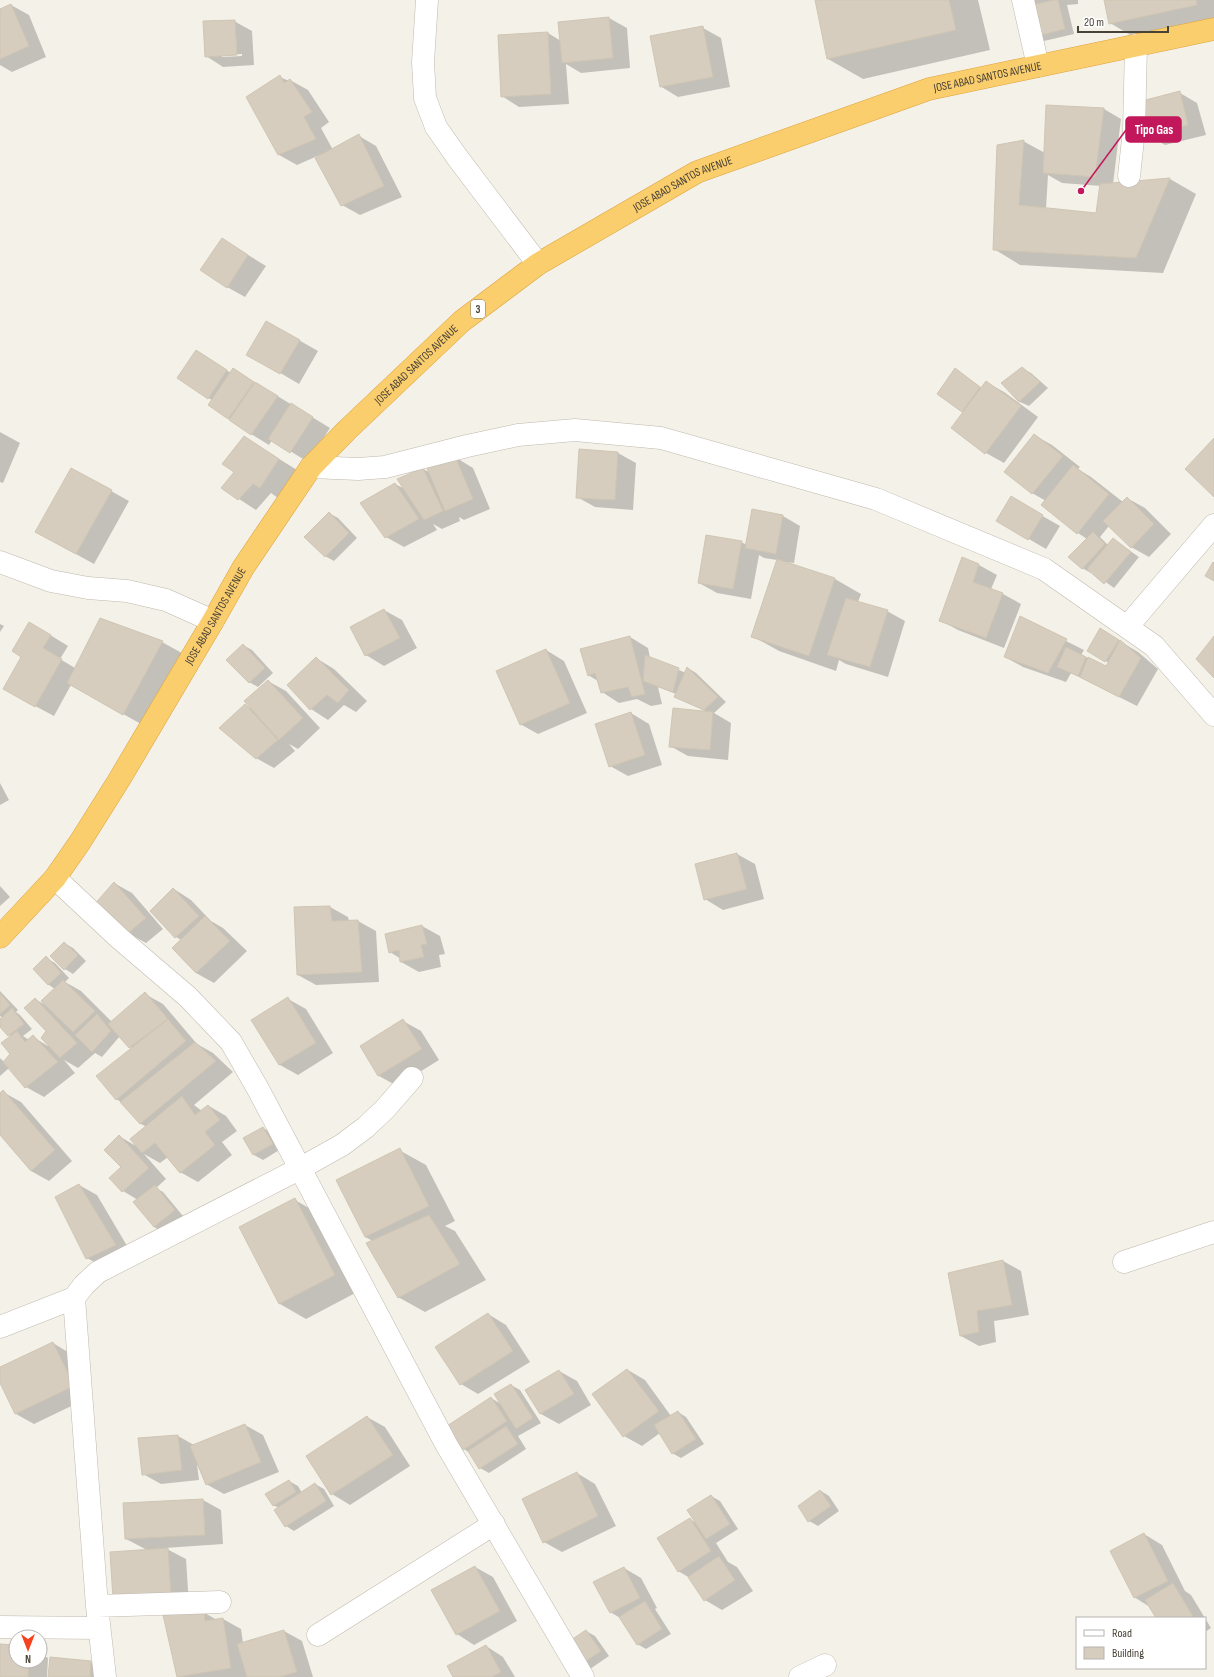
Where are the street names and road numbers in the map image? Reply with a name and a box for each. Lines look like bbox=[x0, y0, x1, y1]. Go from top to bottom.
street label: JOSE ABAD SANTOS AVENUE bbox=[931, 59, 1043, 96]
street label: JOSE ABAD SANTOS AVENUE bbox=[630, 153, 735, 216]
road number: 3 bbox=[471, 300, 485, 318]
street label: JOSE ABAD SANTOS AVENUE bbox=[371, 322, 462, 409]
street label: JOSE ABAD SANTOS AVENUE bbox=[181, 565, 250, 668]

